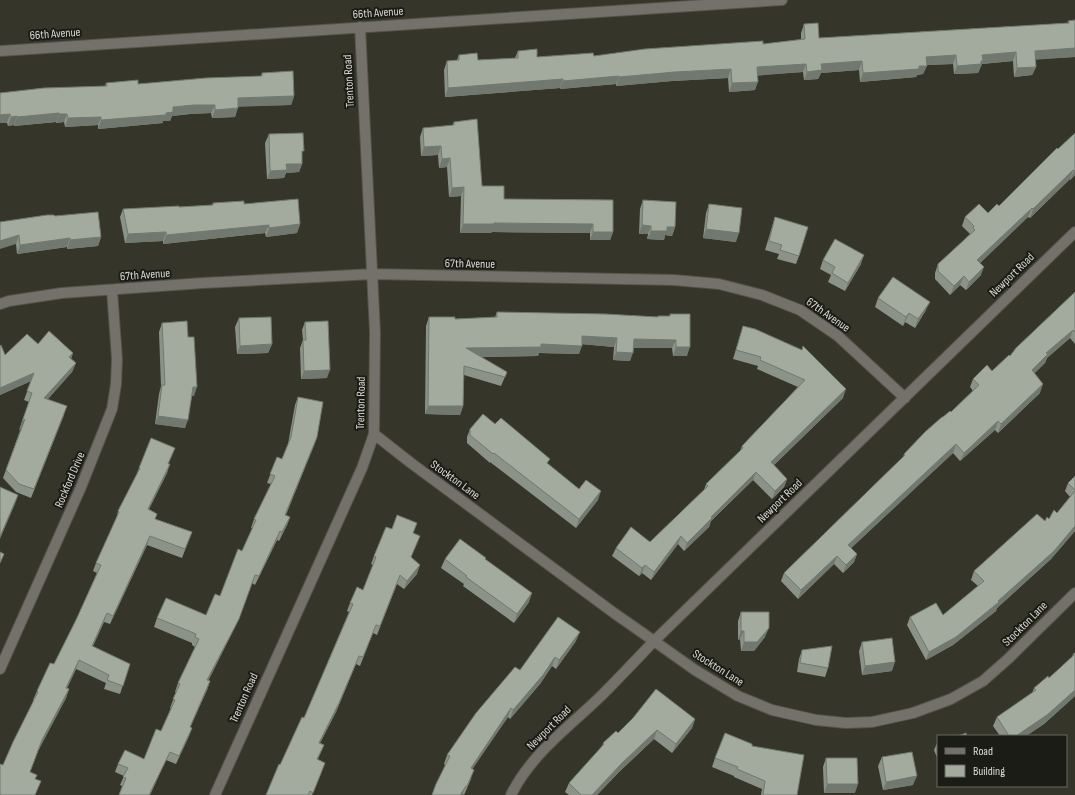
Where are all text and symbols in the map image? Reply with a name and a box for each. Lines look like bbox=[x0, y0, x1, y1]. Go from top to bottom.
street label: 66th Avenue bbox=[352, 4, 404, 22]
street label: 66th Avenue bbox=[29, 25, 81, 43]
street label: Trenton Road bbox=[340, 54, 358, 108]
street label: Newport Road bbox=[986, 250, 1038, 300]
street label: 67th Avenue bbox=[445, 256, 495, 272]
street label: 67th Avenue bbox=[119, 266, 171, 284]
street label: 67th Avenue bbox=[803, 294, 853, 336]
street label: Trenton Road bbox=[353, 376, 369, 430]
street label: Rockford Drive bbox=[52, 450, 89, 510]
street label: Stockton Lane bbox=[427, 457, 483, 503]
street label: Newport Road bbox=[754, 476, 806, 526]
street label: Stockton Lane bbox=[999, 598, 1051, 650]
street label: Stockton Lane bbox=[690, 646, 747, 690]
street label: Trenton Road bbox=[226, 671, 262, 725]
street label: Newport Road bbox=[524, 703, 574, 753]
legend bbox=[937, 735, 1067, 787]
text: Road bbox=[973, 744, 993, 759]
text: Building bbox=[973, 764, 1005, 779]

